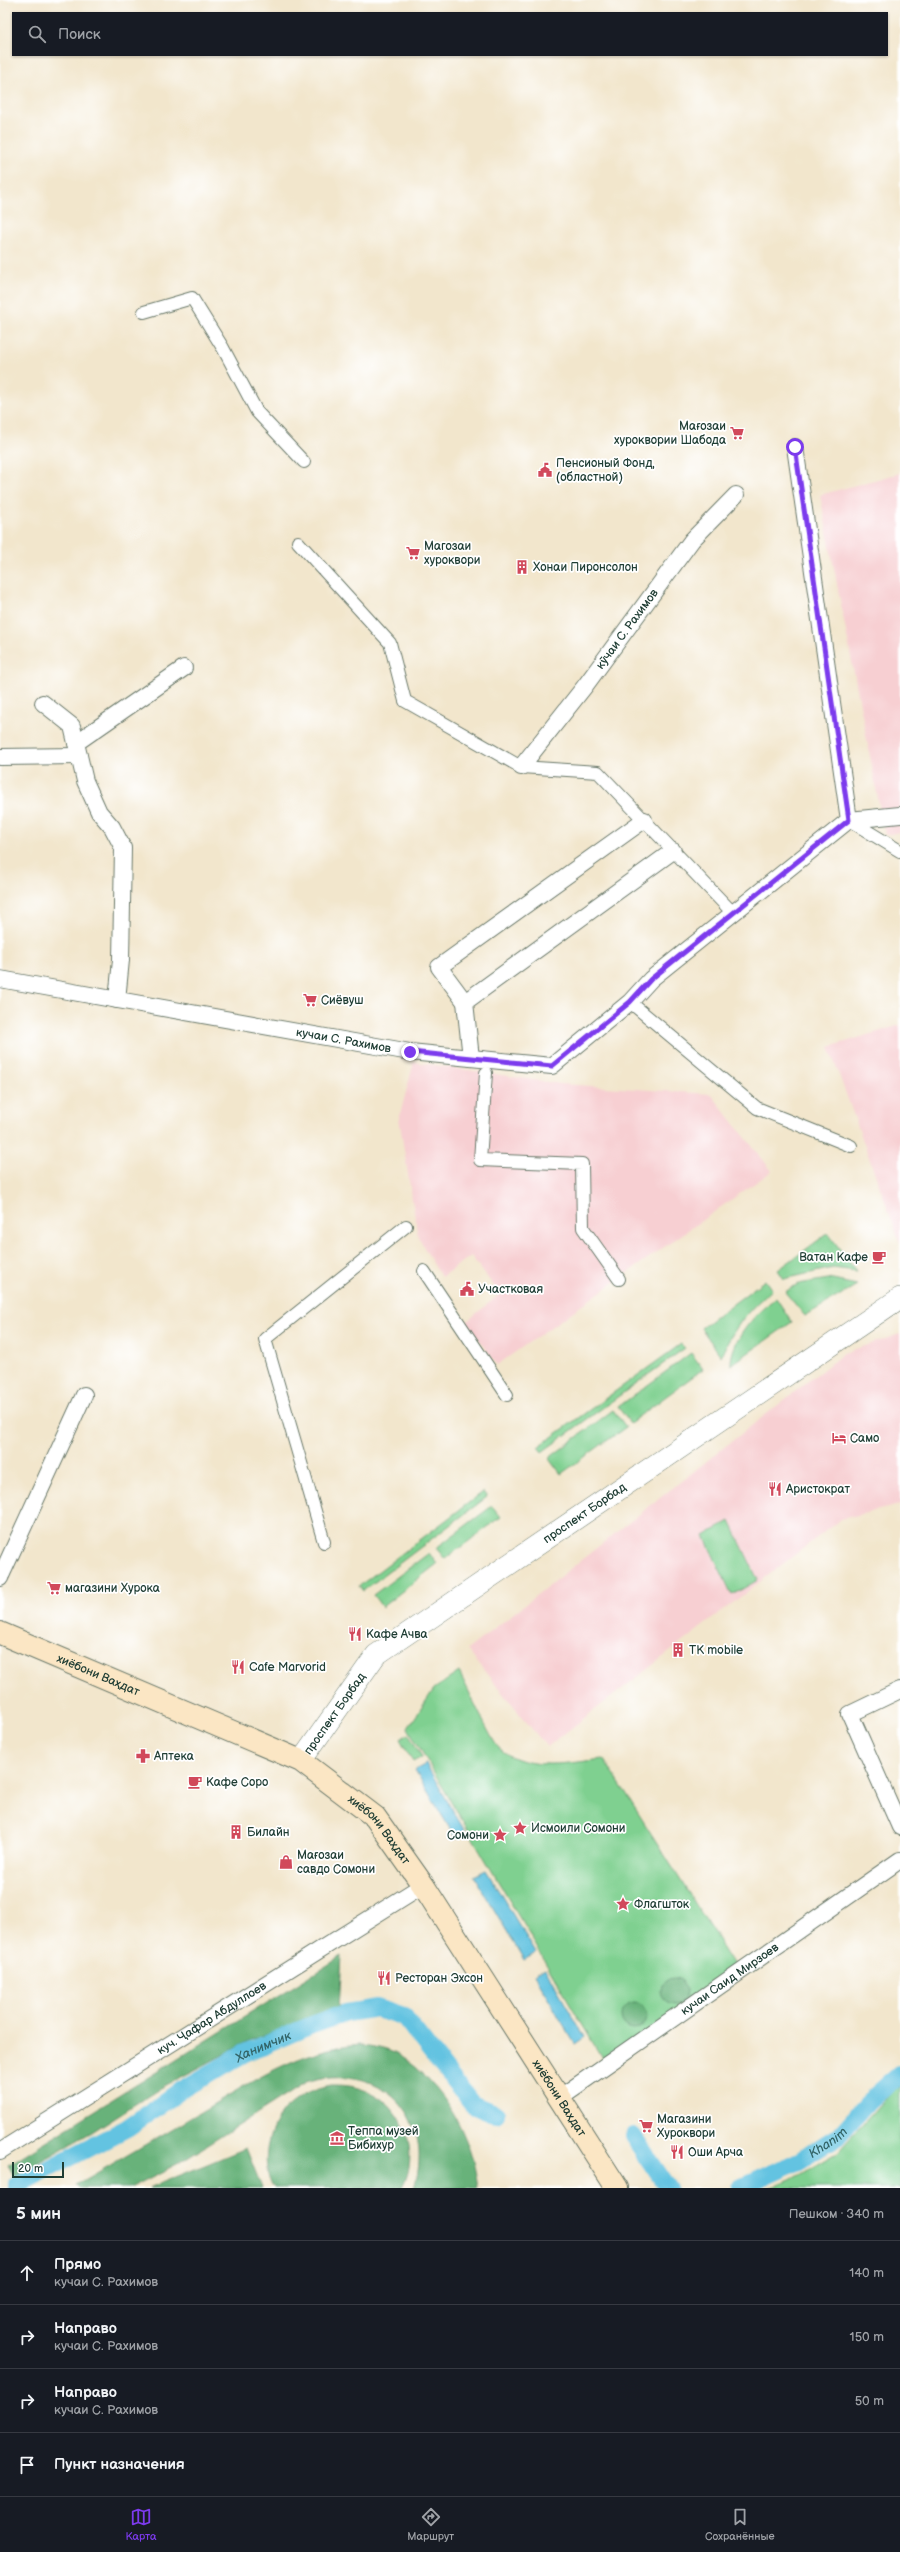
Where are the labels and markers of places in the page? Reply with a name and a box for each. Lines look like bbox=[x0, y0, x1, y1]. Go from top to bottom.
place label: Мағозаи хуроквории Шабода bbox=[614, 419, 726, 448]
supermarket icon: Мағозаи хуроквории Шабода bbox=[729, 425, 745, 441]
place label: Пенсионый Фонд, (областной) bbox=[556, 456, 655, 485]
public building icon: Пенсионый Фонд, (областной) bbox=[537, 462, 553, 478]
place label: Магозаи хуроквори bbox=[424, 539, 480, 568]
supermarket icon: Магозаи хуроквори bbox=[405, 545, 421, 561]
building icon: Хонаи Пиронсолон bbox=[514, 559, 530, 575]
place label: Хонаи Пиронсолон bbox=[533, 560, 638, 575]
supermarket icon: Сиёвуш bbox=[302, 992, 318, 1008]
place label: Сиёвуш bbox=[321, 993, 363, 1008]
cafe icon: Ватан Кафе bbox=[871, 1249, 887, 1265]
place label: Ватан Кафе bbox=[799, 1250, 868, 1265]
public building icon: Участковая bbox=[459, 1281, 475, 1297]
place label: Участковая bbox=[478, 1282, 543, 1297]
hotel icon: Само bbox=[831, 1430, 847, 1446]
place label: Само bbox=[850, 1431, 879, 1446]
restaurant icon: Аристократ bbox=[767, 1481, 783, 1497]
place label: Аристократ bbox=[785, 1482, 850, 1497]
supermarket icon: магазини Хурока bbox=[46, 1580, 62, 1596]
place label: магазини Хурока bbox=[65, 1581, 160, 1596]
restaurant icon: Кафе Ачва bbox=[347, 1626, 363, 1642]
place label: Кафе Ачва bbox=[366, 1627, 428, 1642]
building icon: TK mobile bbox=[670, 1642, 686, 1658]
place label: TK mobile bbox=[689, 1643, 743, 1658]
restaurant icon: Cafe Marvorid bbox=[230, 1659, 246, 1675]
place label: Cafe Marvorid bbox=[249, 1660, 326, 1675]
pharmacy icon: Аптека bbox=[135, 1748, 151, 1764]
place label: Аптека bbox=[153, 1749, 194, 1764]
cafe icon: Кафе Соро bbox=[187, 1774, 203, 1790]
place label: Кафе Соро bbox=[206, 1775, 268, 1790]
place icon: Исмоили Сомони bbox=[512, 1820, 528, 1836]
place label: Исмоили Сомони bbox=[531, 1821, 625, 1836]
building icon: Билайн bbox=[228, 1824, 244, 1840]
place label: Билайн bbox=[247, 1825, 290, 1840]
place icon: Сомони bbox=[492, 1827, 508, 1843]
place label: Сомони bbox=[447, 1828, 489, 1843]
place label: Мағозаи савдо Сомони bbox=[297, 1848, 375, 1877]
shop icon: Мағозаи савдо Сомони bbox=[278, 1854, 294, 1870]
place icon: Флагшток bbox=[615, 1896, 631, 1912]
place label: Флагшток bbox=[634, 1897, 690, 1912]
restaurant icon: Ресторан Эхсон bbox=[376, 1970, 392, 1986]
place label: Ресторан Эхсон bbox=[395, 1971, 483, 1986]
place label: Магазини Хуроквори bbox=[657, 2112, 715, 2141]
supermarket icon: Магазини Хуроквори bbox=[638, 2118, 654, 2134]
place label: Теппа музей Бибихур bbox=[348, 2124, 419, 2153]
museum icon: Теппа музей Бибихур bbox=[329, 2130, 345, 2146]
restaurant icon: Оши Арча bbox=[669, 2144, 685, 2160]
place label: Оши Арча bbox=[688, 2145, 743, 2160]

